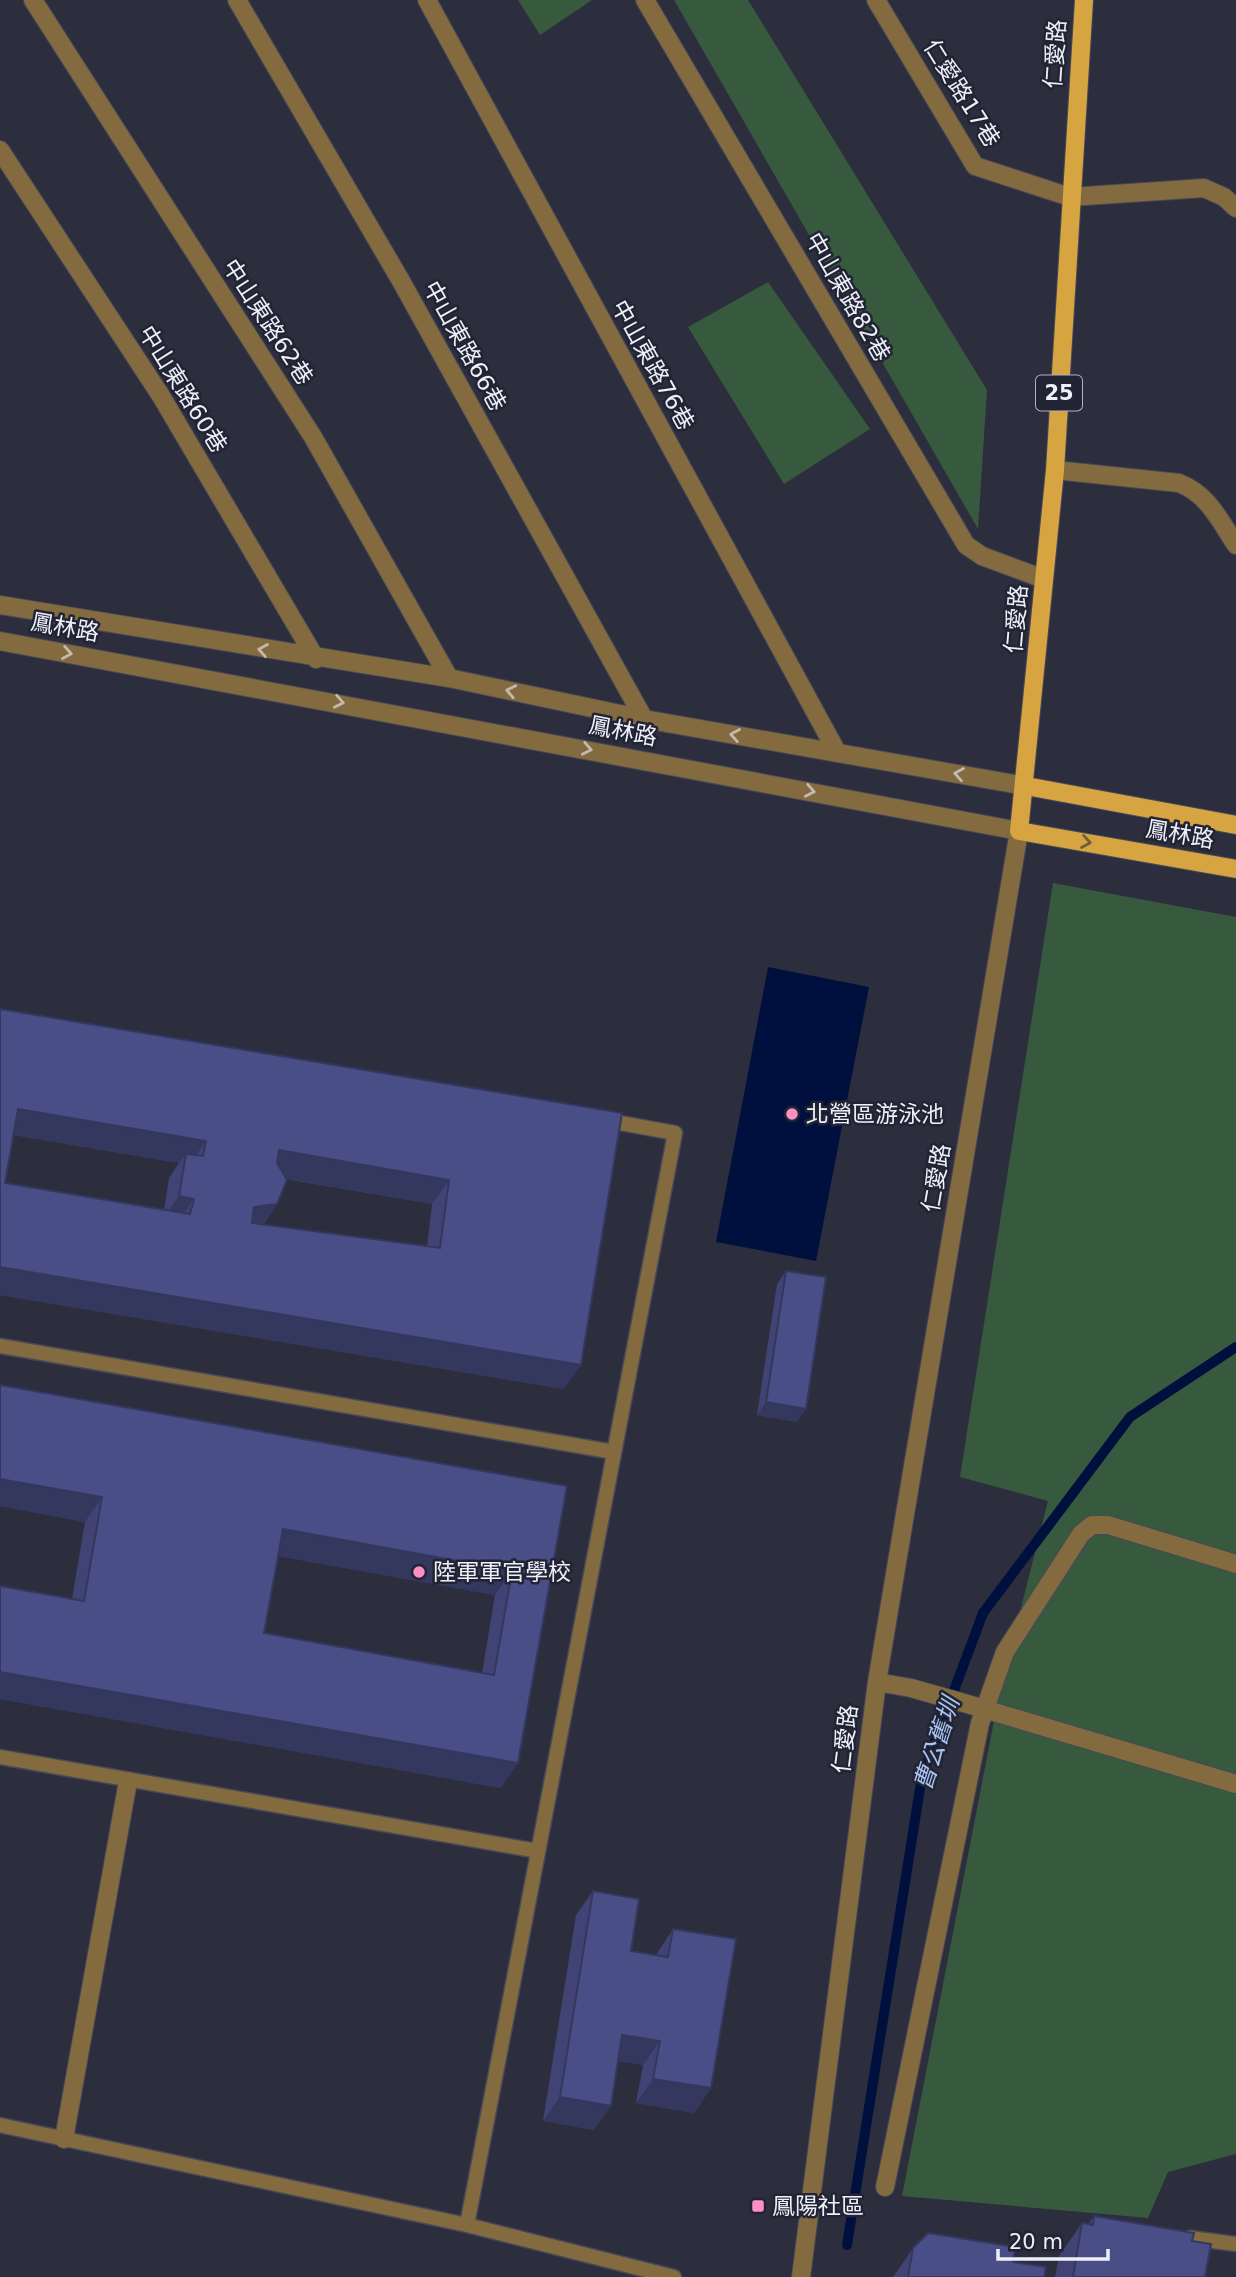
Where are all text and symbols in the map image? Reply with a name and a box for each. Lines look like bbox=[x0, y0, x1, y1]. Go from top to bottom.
street label: 仁愛路 bbox=[1040, 19, 1070, 89]
street label: 仁愛路17巷 bbox=[919, 35, 1005, 151]
street label: 中山東路82巷 bbox=[801, 228, 895, 366]
street label: 中山東路62巷 bbox=[218, 254, 318, 390]
street label: 中山東路66巷 bbox=[419, 277, 511, 415]
street label: 中山東路76巷 bbox=[607, 296, 699, 434]
street label: 中山東路60巷 bbox=[134, 321, 232, 457]
road number: 25 bbox=[1036, 376, 1082, 410]
street label: 仁愛路 bbox=[1000, 583, 1032, 655]
street label: 鳳林路 bbox=[29, 608, 101, 646]
one-way arrow bbox=[257, 643, 269, 658]
one-way arrow bbox=[61, 645, 73, 660]
one-way arrow bbox=[505, 685, 517, 700]
one-way arrow bbox=[333, 694, 345, 709]
street label: 鳳林路 bbox=[587, 712, 659, 750]
one-way arrow bbox=[729, 728, 741, 743]
one-way arrow bbox=[581, 741, 593, 756]
one-way arrow bbox=[953, 767, 965, 782]
one-way arrow bbox=[804, 783, 816, 798]
street label: 鳳林路 bbox=[1144, 815, 1216, 853]
one-way arrow bbox=[1080, 834, 1092, 849]
place label: 北營區游泳池 bbox=[806, 1101, 944, 1127]
marker: 北營區游泳池 bbox=[784, 1106, 800, 1122]
street label: 仁愛路 bbox=[917, 1142, 955, 1214]
place label: 陸軍軍官學校 bbox=[433, 1559, 571, 1585]
marker: 陸軍軍官學校 bbox=[411, 1564, 427, 1580]
water label: 曹公舊圳 bbox=[909, 1691, 966, 1794]
street label: 仁愛路 bbox=[828, 1703, 862, 1775]
place label: 鳳陽社區 bbox=[772, 2193, 864, 2219]
marker: 鳳陽社區 bbox=[750, 2198, 766, 2214]
scale bar bbox=[998, 2218, 1108, 2262]
text: 20 m bbox=[1009, 2230, 1063, 2254]

